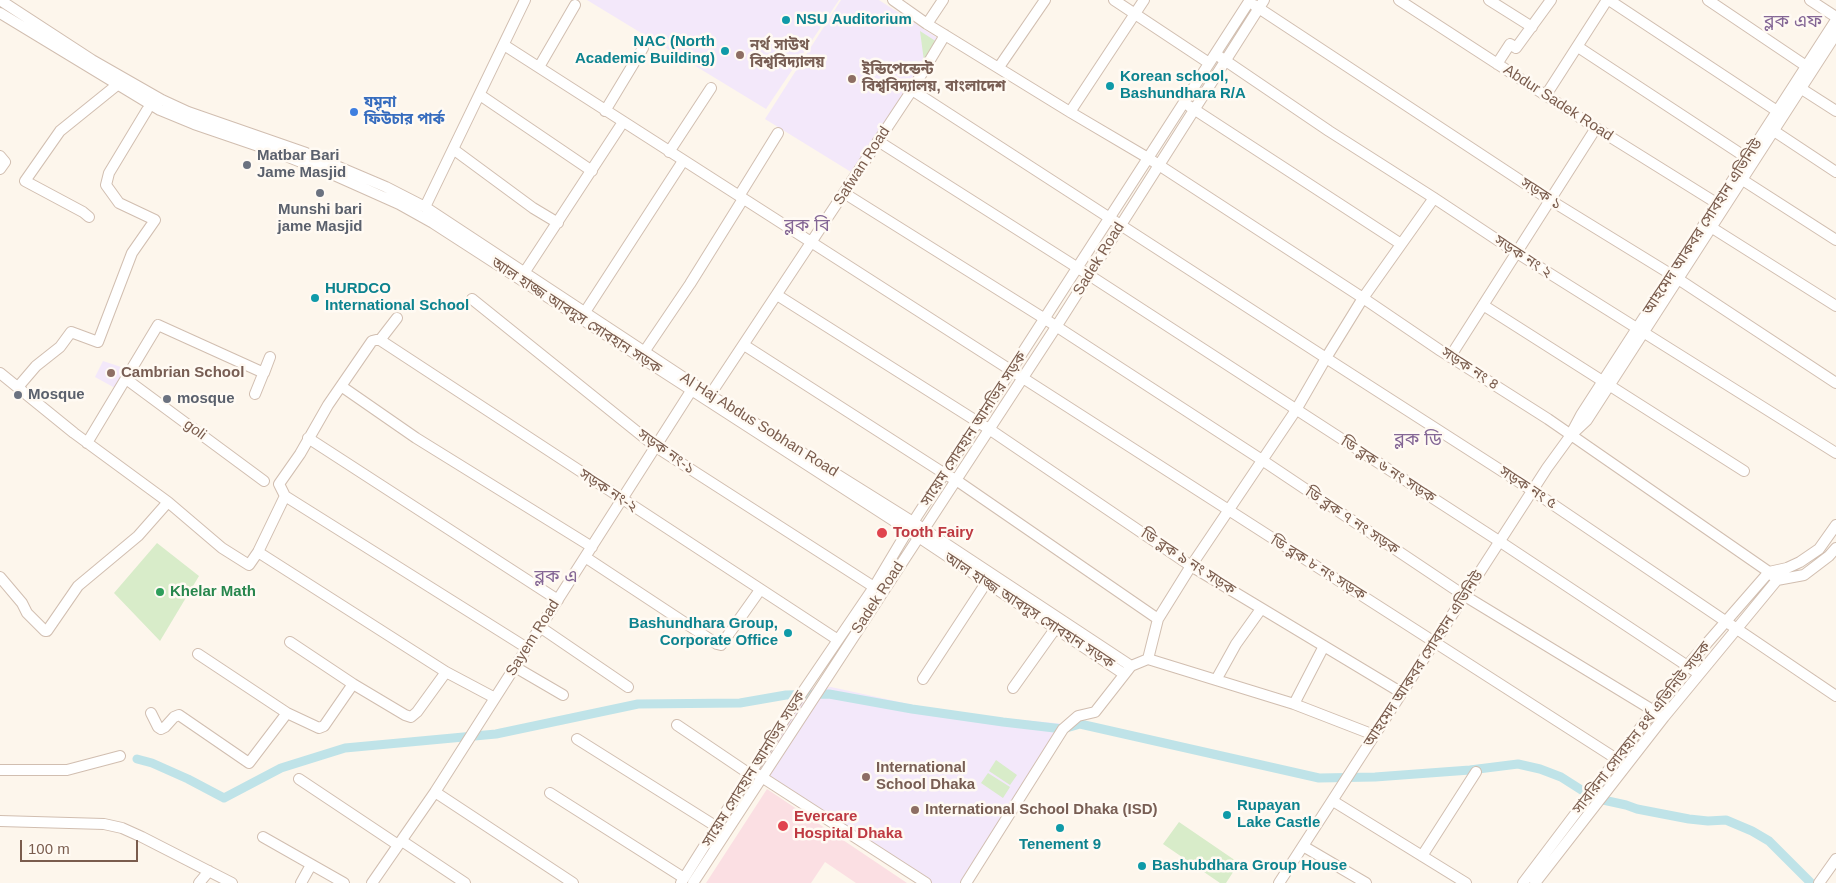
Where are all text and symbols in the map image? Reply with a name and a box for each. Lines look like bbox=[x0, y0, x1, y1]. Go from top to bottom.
place label: NSU Auditorium bbox=[796, 11, 912, 29]
district label: ব্লক এফ bbox=[1764, 11, 1822, 33]
marker: NSU Auditorium bbox=[780, 14, 792, 26]
place label: NAC (North Academic Building) bbox=[575, 33, 715, 68]
place label: নর্থ সাউথ বিশ্ববিদ্যালয় bbox=[750, 37, 825, 72]
marker: NAC (North Academic Building) bbox=[719, 45, 731, 57]
marker: নর্থ সাউথ বিশ্ববিদ্যালয় bbox=[734, 49, 746, 61]
place label: ইন্ডিপেন্ডেন্ট বিশ্ববিদ্যালয়, বাংলাদেশ bbox=[862, 61, 1006, 96]
street label: Abdur Sadek Road bbox=[1500, 61, 1616, 145]
place label: Korean school, Bashundhara R/A bbox=[1120, 68, 1246, 103]
marker: ইন্ডিপেন্ডেন্ট বিশ্ববিদ্যালয়, বাংলাদেশ bbox=[846, 73, 858, 85]
marker: Korean school, Bashundhara R/A bbox=[1104, 80, 1116, 92]
place label: যমুনা ফিউচার পার্ক bbox=[364, 94, 445, 129]
marker: যমুনা ফিউচার পার্ক bbox=[348, 106, 360, 118]
street label: Safwan Road bbox=[830, 123, 894, 209]
street label: আহমেদ আকবর সোবহান এভিনিউ bbox=[1639, 136, 1767, 318]
place label: Matbar Bari Jame Masjid bbox=[257, 147, 346, 182]
marker: Matbar Bari Jame Masjid bbox=[241, 159, 253, 171]
street label: সড়ক ১ bbox=[1517, 174, 1565, 214]
marker: Munshi bari jame Masjid bbox=[314, 187, 326, 199]
place label: Munshi bari jame Masjid bbox=[277, 201, 363, 236]
district label: ব্লক বি bbox=[784, 215, 830, 237]
street label: Sadek Road bbox=[1069, 219, 1129, 299]
street label: সড়ক নং ২ bbox=[1491, 232, 1555, 282]
street label: আল হাজ্জ আবদুস সোবহান সড়ক bbox=[487, 254, 665, 378]
place label: HURDCO International School bbox=[325, 280, 469, 315]
marker: HURDCO International School bbox=[309, 292, 321, 304]
street label: সড়ক নং ৪ bbox=[1438, 344, 1502, 394]
street label: সায়েম সোবহান আনভির সড়ক bbox=[917, 348, 1031, 510]
place label: Cambrian School bbox=[121, 364, 244, 382]
marker: Cambrian School bbox=[105, 367, 117, 379]
street label: Al Haj Abdus Sobhan Road bbox=[677, 369, 841, 481]
place label: Mosque bbox=[28, 386, 85, 404]
marker: Mosque bbox=[12, 389, 24, 401]
place label: mosque bbox=[177, 390, 235, 408]
marker: mosque bbox=[161, 393, 173, 405]
street label: goli bbox=[180, 416, 210, 444]
street label: সড়ক নং-১ bbox=[634, 426, 698, 478]
district label: ব্লক ডি bbox=[1394, 429, 1442, 451]
street label: ডি ব্লক ৬ নং সড়ক bbox=[1337, 433, 1439, 507]
street label: সড়ক নং ৫ bbox=[1496, 463, 1560, 513]
street label: সড়ক নং-২ bbox=[576, 466, 640, 516]
street label: ডি ব্লক ৭ নং সড়ক bbox=[1302, 483, 1402, 559]
place label: Tooth Fairy bbox=[893, 524, 974, 542]
street label: ডি ব্লক ৯ নং সড়ক bbox=[1137, 525, 1239, 599]
marker: Tooth Fairy bbox=[875, 526, 889, 540]
street label: ডি ব্লক ৮ নং সড়ক bbox=[1267, 532, 1369, 604]
street label: আল হাজ্জ আবদুস সোবহান সড়ক bbox=[940, 549, 1118, 673]
street label: Sadek Road bbox=[848, 558, 908, 638]
district label: ব্লক এ bbox=[534, 566, 578, 588]
street label: আহমেদ আকবর সোবহান এভিনিউ bbox=[1360, 568, 1488, 750]
place label: Khelar Math bbox=[170, 583, 256, 601]
marker: Khelar Math bbox=[154, 586, 166, 598]
street label: Sayem Road bbox=[502, 596, 564, 680]
place label: Bashundhara Group, Corporate Office bbox=[629, 615, 778, 650]
marker: Bashundhara Group, Corporate Office bbox=[782, 627, 794, 639]
street label: সাবরিনা সোবহান ৪র্থ এভিনিউ সড়ক bbox=[1569, 638, 1715, 818]
street label: সায়েম সোবহান আনভির সড়ক bbox=[699, 688, 809, 850]
place label: International School Dhaka bbox=[876, 759, 975, 794]
marker: International School Dhaka bbox=[860, 771, 872, 783]
place label: Rupayan Lake Castle bbox=[1237, 797, 1320, 832]
place label: International School Dhaka (ISD) bbox=[925, 801, 1158, 819]
marker: International School Dhaka (ISD) bbox=[909, 804, 921, 816]
place label: Evercare Hospital Dhaka bbox=[794, 808, 902, 843]
marker: Rupayan Lake Castle bbox=[1221, 809, 1233, 821]
marker: Evercare Hospital Dhaka bbox=[776, 819, 790, 833]
marker: Tenement 9 bbox=[1054, 822, 1066, 834]
scale bar bbox=[22, 830, 140, 862]
place label: Tenement 9 bbox=[1019, 836, 1101, 854]
text: 100 m bbox=[28, 840, 70, 857]
place label: Bashubdhara Group House bbox=[1152, 857, 1347, 875]
marker: Bashubdhara Group House bbox=[1136, 860, 1148, 872]

